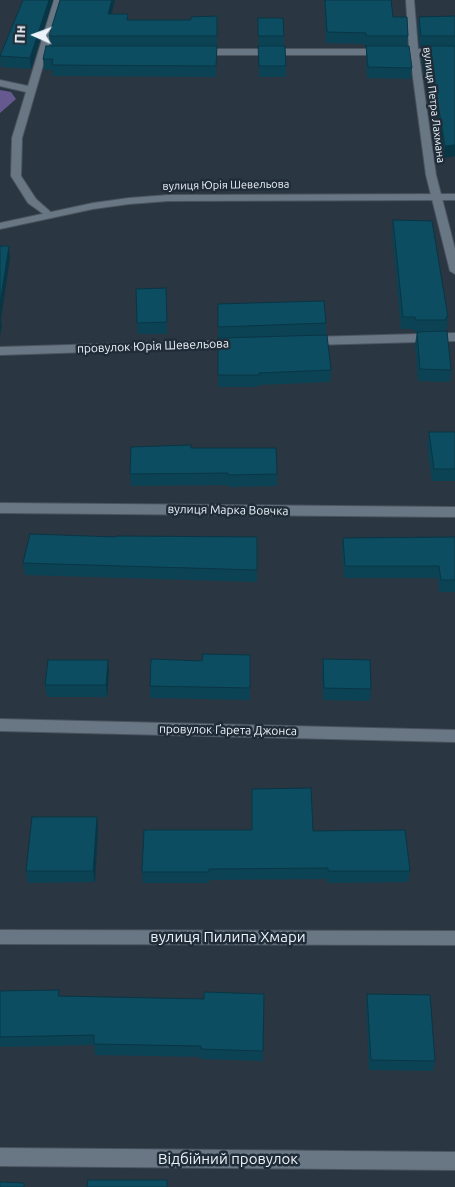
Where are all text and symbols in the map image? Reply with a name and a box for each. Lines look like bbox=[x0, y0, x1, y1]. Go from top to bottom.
north arrow bbox=[10, 10, 60, 60]
text: Пн bbox=[12, 25, 28, 44]
street label: вулиця Петра Лахмана bbox=[420, 46, 448, 164]
street label: вулиця Юрія Шевельова bbox=[162, 177, 290, 193]
street label: провулок Юрія Шевельова bbox=[77, 336, 229, 356]
street label: вулиця Марка Вовчка bbox=[167, 502, 289, 518]
street label: провулок Ґарета Джонса bbox=[159, 722, 297, 738]
street label: вулиця Пилипа Хмари bbox=[150, 928, 306, 946]
street label: Відбійний провулок bbox=[158, 1150, 298, 1168]

